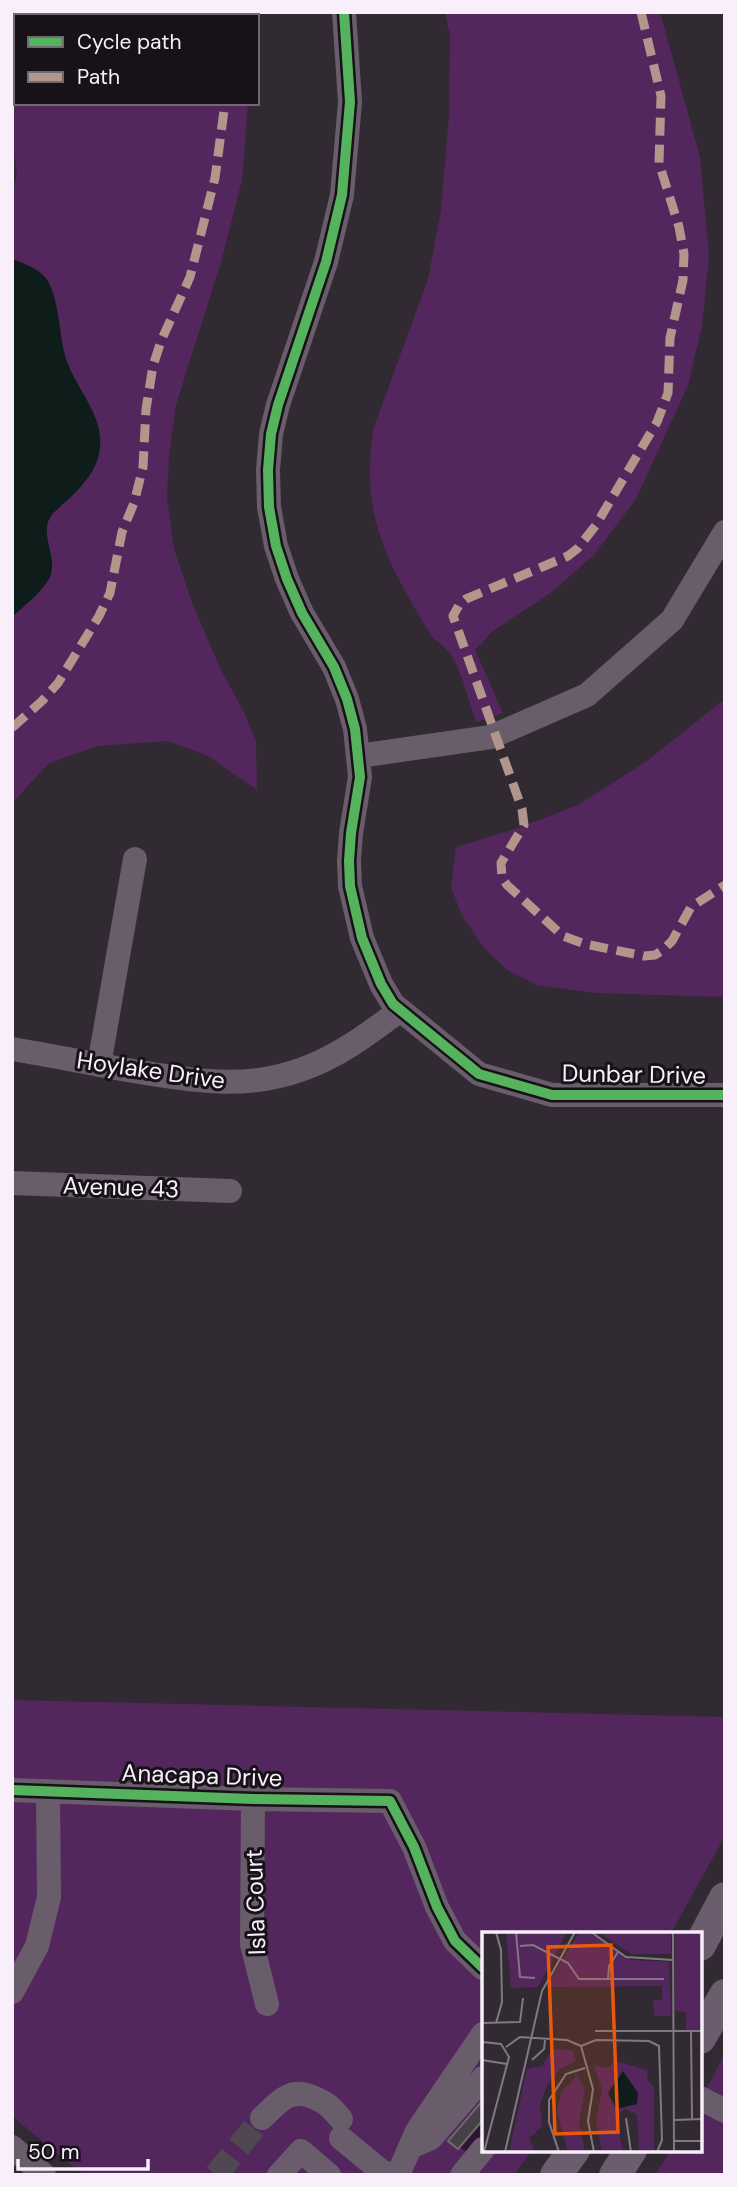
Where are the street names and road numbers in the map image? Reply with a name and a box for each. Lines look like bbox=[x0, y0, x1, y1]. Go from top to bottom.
street label: Hoylake Drive bbox=[75, 1044, 227, 1096]
street label: Dunbar Drive bbox=[562, 1057, 706, 1091]
street label: Avenue 43 bbox=[62, 1169, 180, 1205]
street label: Anacapa Drive bbox=[121, 1757, 283, 1793]
street label: Isla Court bbox=[238, 1849, 272, 1955]

